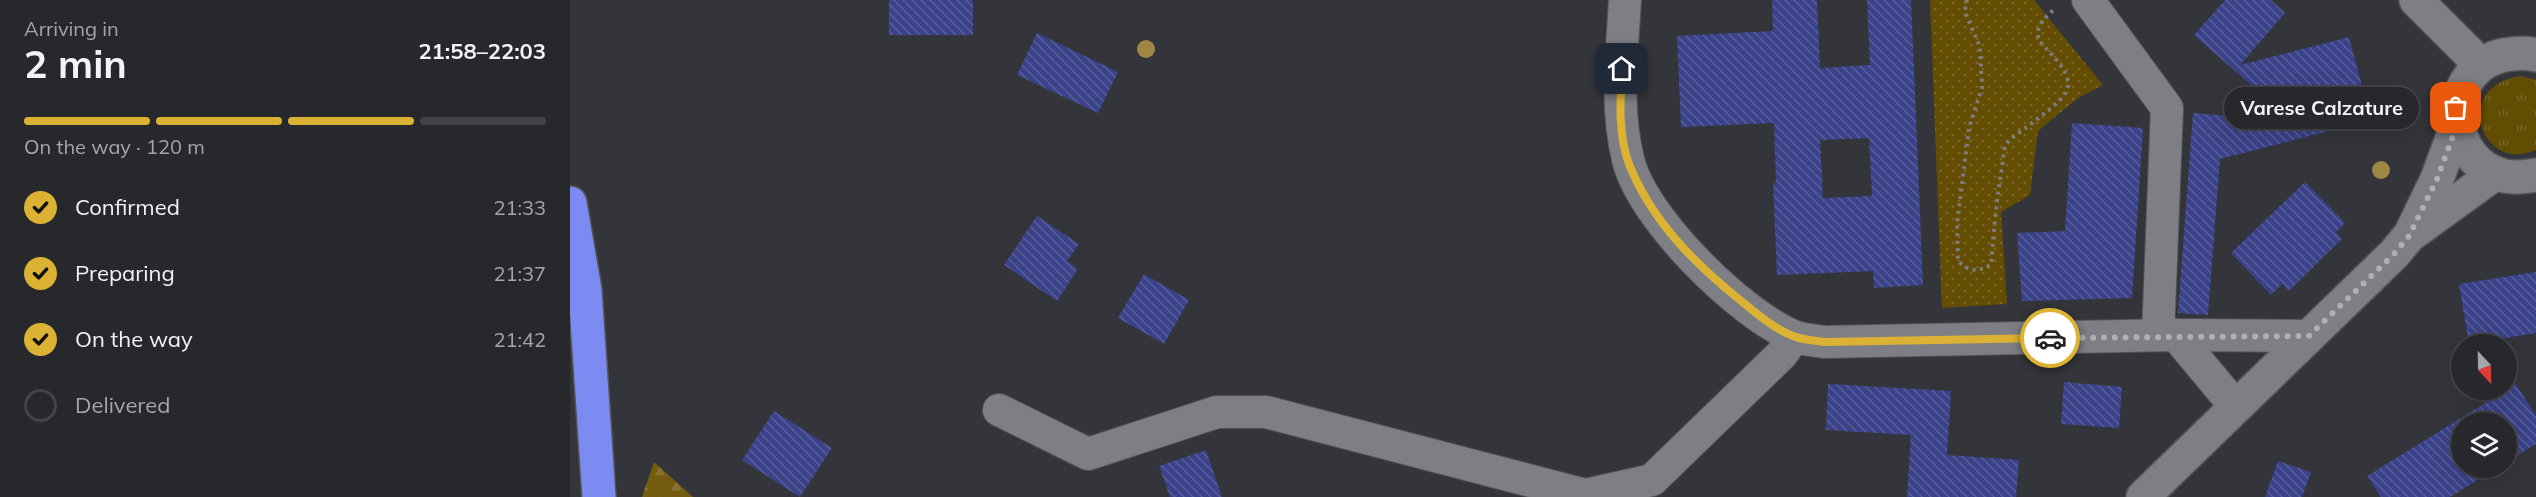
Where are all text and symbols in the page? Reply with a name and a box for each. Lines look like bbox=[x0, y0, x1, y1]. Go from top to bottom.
text: Arriving in bbox=[24, 16, 119, 41]
text: 21:58–22:03 bbox=[418, 37, 546, 65]
text: 2 min bbox=[24, 39, 127, 88]
pin bbox=[1596, 43, 1647, 94]
icon: home bbox=[1605, 52, 1638, 85]
pin bbox=[2430, 82, 2481, 133]
callout: Varese Calzature bbox=[2225, 87, 2420, 129]
icon: bag bbox=[2439, 91, 2472, 124]
text: Varese Calzature bbox=[2240, 95, 2403, 120]
text: On the way · 120 m bbox=[24, 134, 205, 159]
icon: check bbox=[24, 191, 57, 224]
text: Confirmed bbox=[75, 193, 180, 221]
text: 21:33 bbox=[493, 195, 546, 220]
icon: check bbox=[24, 257, 57, 290]
text: Preparing bbox=[75, 259, 175, 287]
text: 21:37 bbox=[493, 261, 546, 286]
courier bbox=[2020, 308, 2080, 368]
icon: car bbox=[2034, 322, 2067, 355]
icon: check bbox=[24, 323, 57, 356]
text: On the way bbox=[75, 325, 193, 353]
text: 21:42 bbox=[493, 327, 546, 352]
north arrow bbox=[2451, 334, 2517, 400]
map controls bbox=[2451, 334, 2517, 478]
text: Delivered bbox=[75, 391, 170, 419]
button: layers bbox=[2451, 412, 2517, 478]

